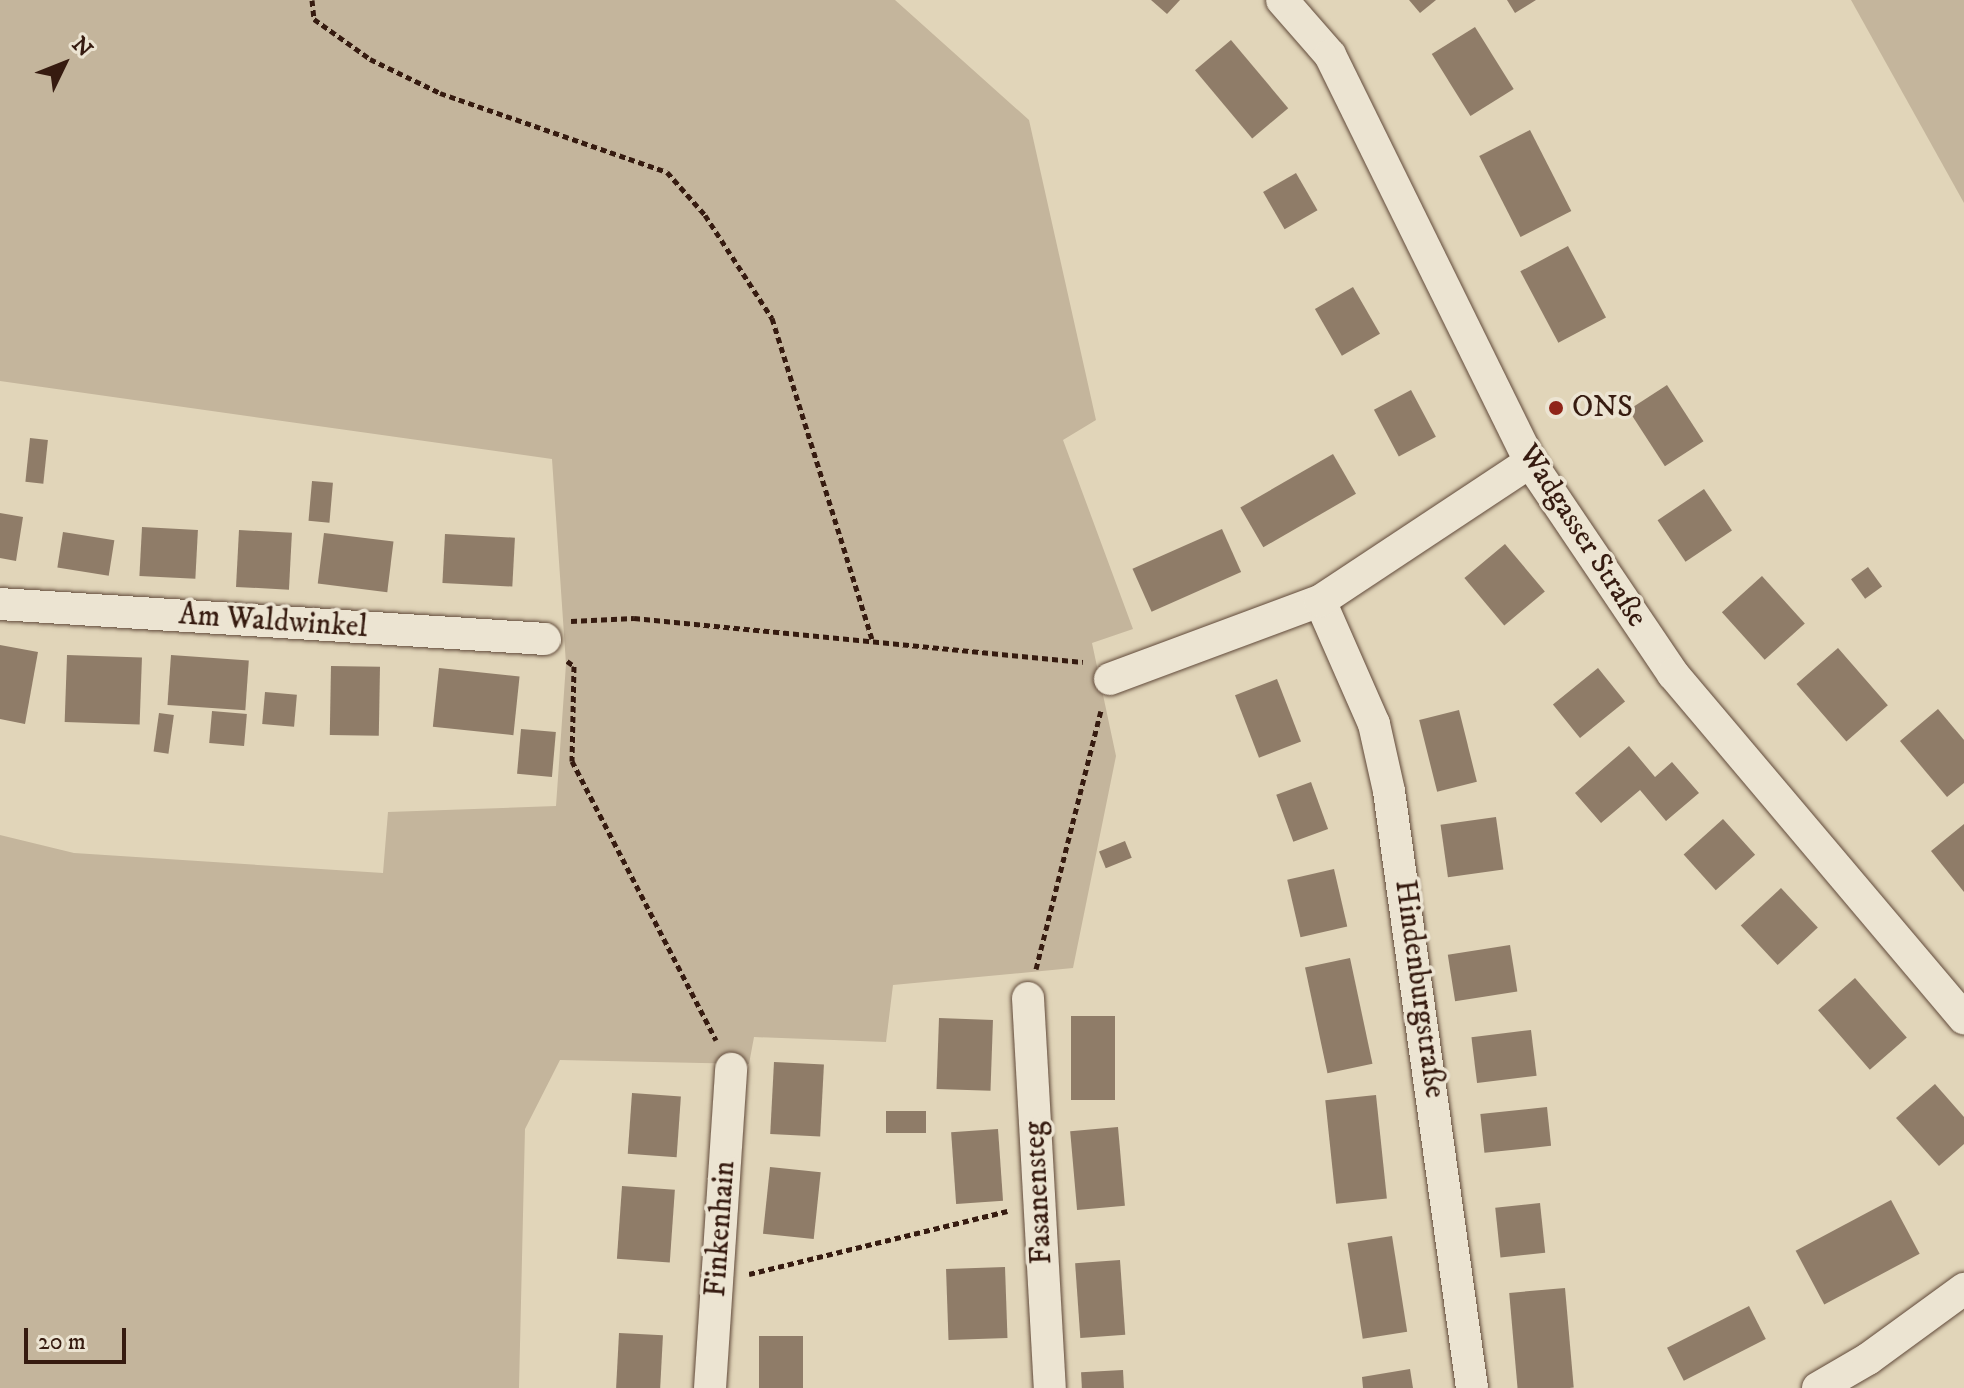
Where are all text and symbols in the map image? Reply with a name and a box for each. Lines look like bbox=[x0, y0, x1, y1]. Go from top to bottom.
north arrow bbox=[24, 24, 104, 104]
text: N bbox=[66, 31, 98, 63]
place label: ONS bbox=[1572, 390, 1633, 426]
marker: ONS bbox=[1547, 399, 1565, 417]
street label: Wadgasser Straße bbox=[1510, 438, 1654, 634]
street label: Am Waldwinkel bbox=[177, 597, 369, 647]
street label: Hindenburgstraße bbox=[1386, 878, 1452, 1100]
street label: Fasanensteg bbox=[1017, 1120, 1061, 1266]
street label: Finkenhain bbox=[698, 1160, 744, 1298]
scale bar bbox=[28, 1312, 130, 1362]
text: 20 m bbox=[38, 1327, 86, 1357]

